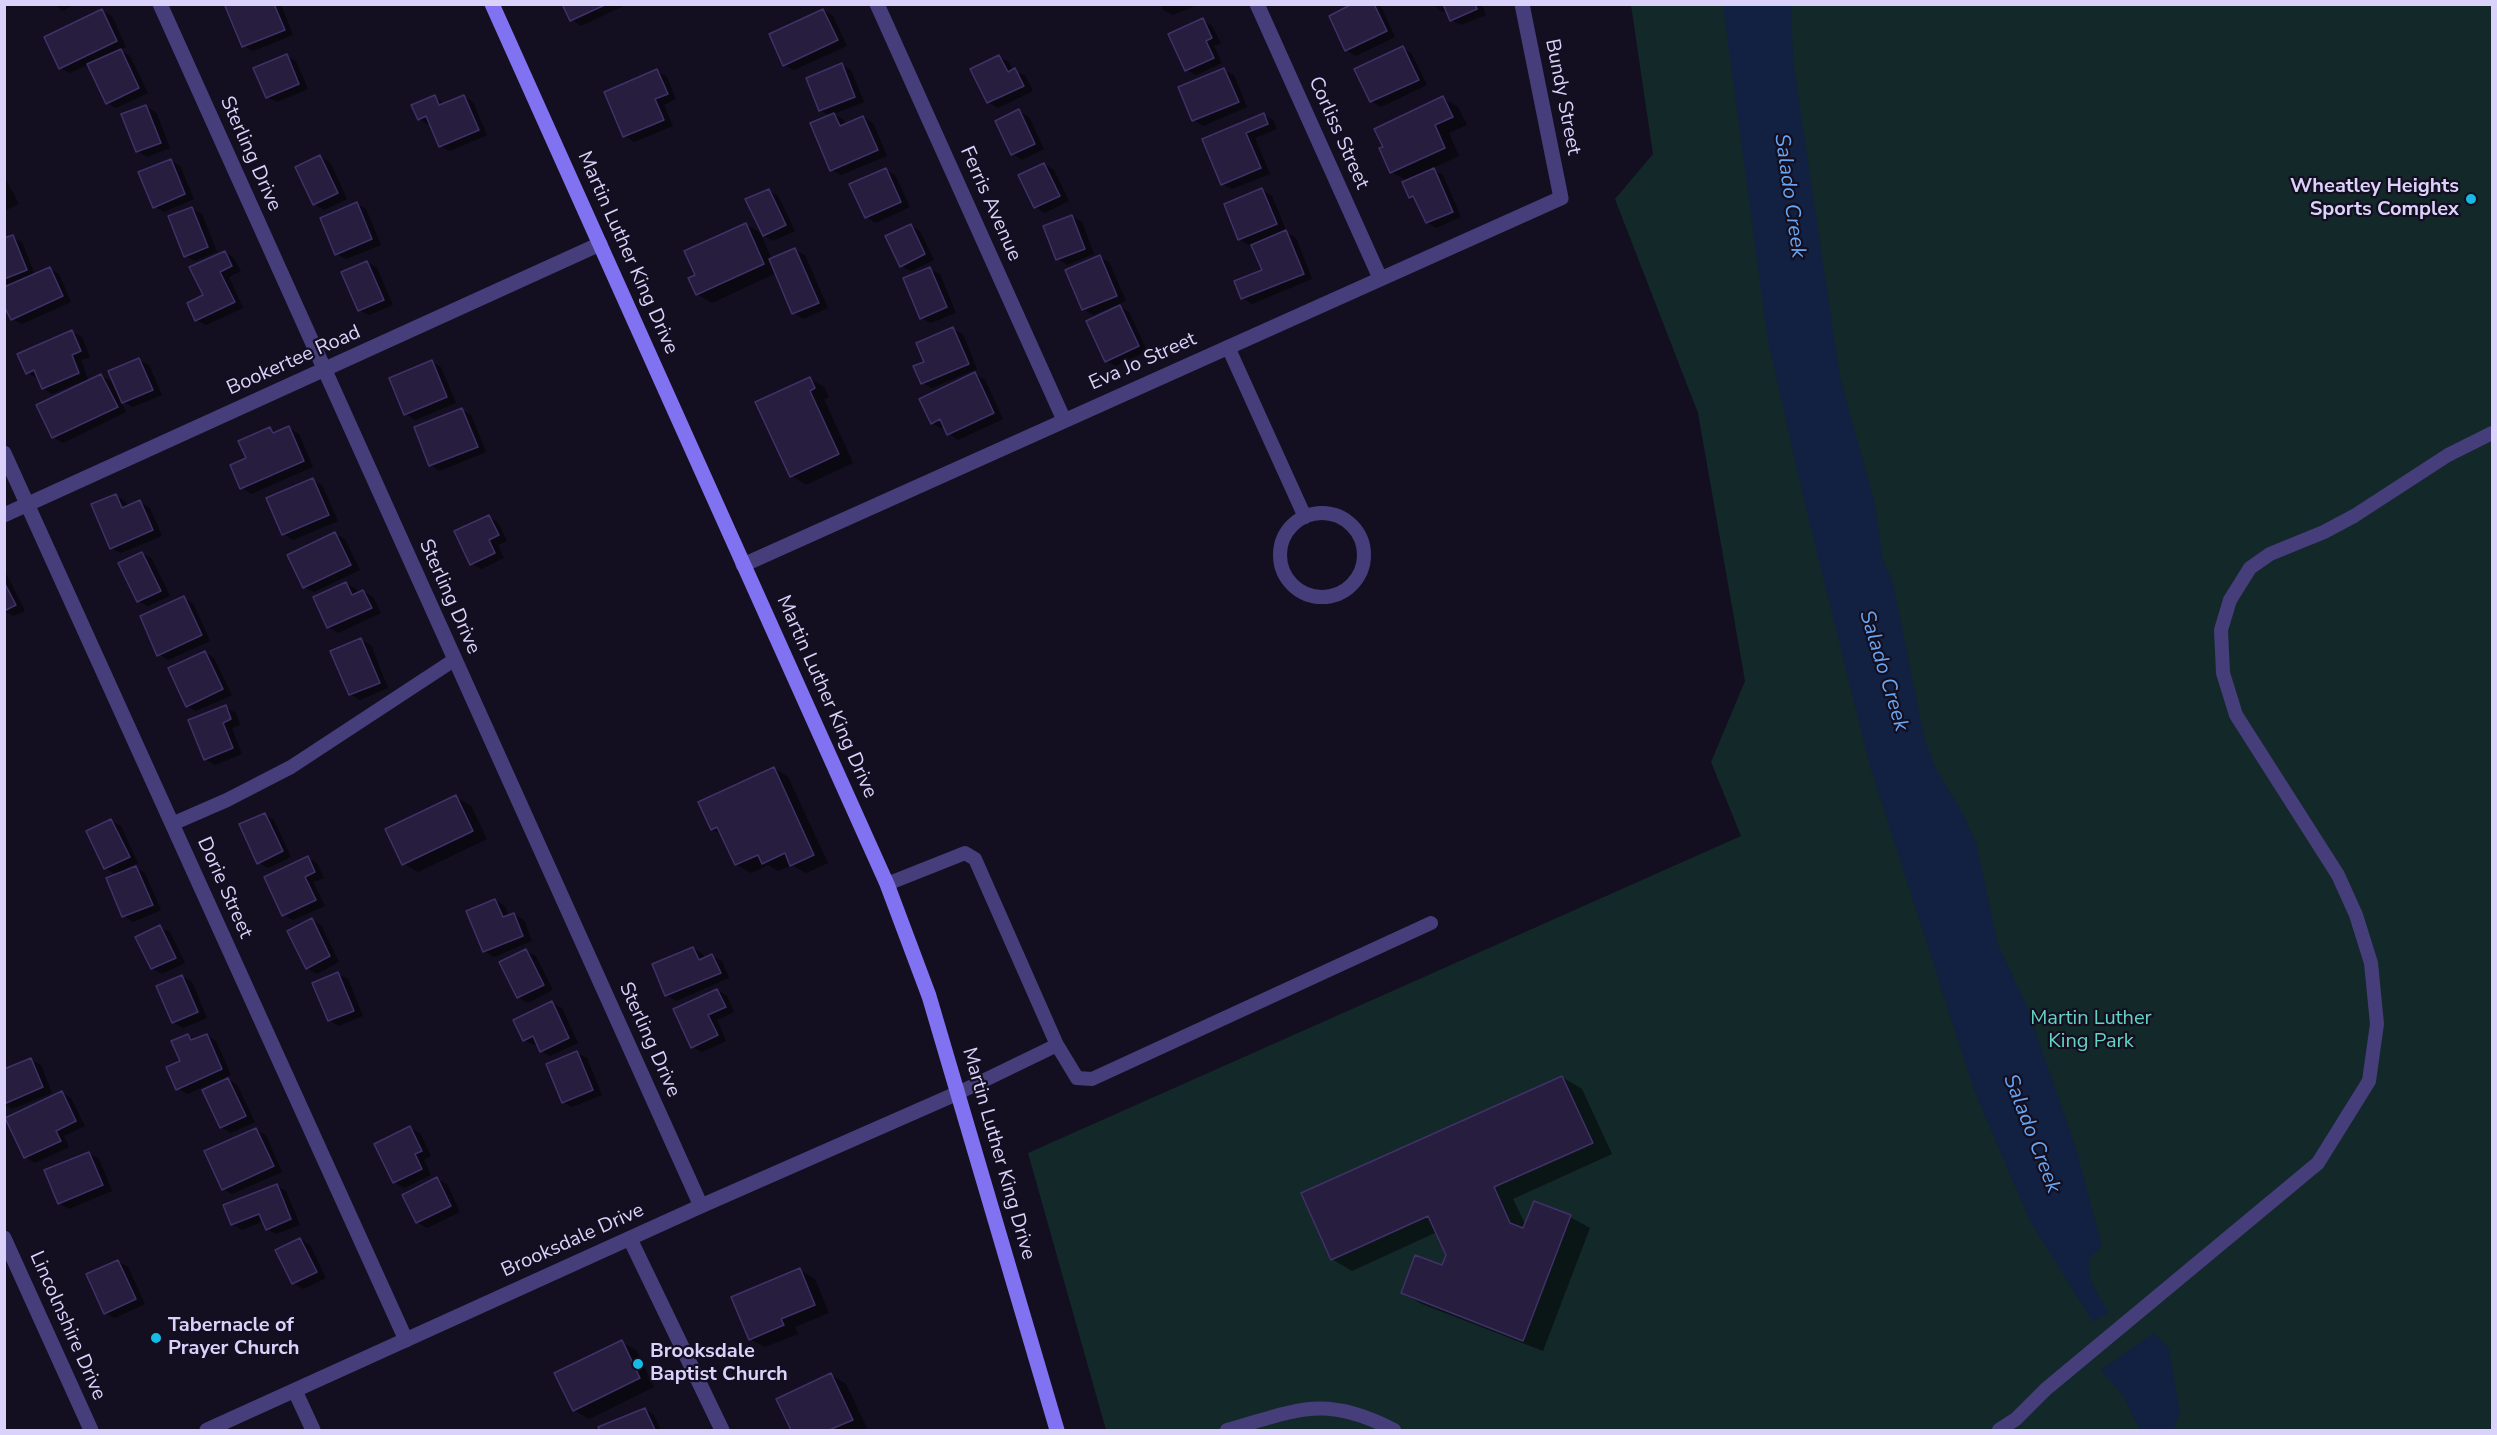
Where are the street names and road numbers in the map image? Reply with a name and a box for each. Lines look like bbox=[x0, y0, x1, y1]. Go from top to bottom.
street label: Bundy Street bbox=[1539, 37, 1585, 157]
street label: Corliss Street bbox=[1303, 73, 1373, 193]
street label: Sterling Drive bbox=[214, 93, 286, 215]
street label: Ferris Avenue bbox=[954, 143, 1026, 265]
street label: Martin Luther King Drive bbox=[571, 148, 683, 358]
street label: Bookertee Road bbox=[223, 321, 365, 401]
street label: Eva Jo Street bbox=[1086, 328, 1200, 396]
street label: Sterling Drive bbox=[413, 536, 485, 658]
street label: Martin Luther King Drive bbox=[770, 592, 882, 802]
street label: Dorie Street bbox=[191, 834, 257, 942]
street label: Sterling Drive bbox=[613, 979, 685, 1101]
street label: Martin Luther King Drive bbox=[956, 1045, 1040, 1263]
street label: Brooksdale Drive bbox=[498, 1199, 648, 1283]
street label: Lincolnshire Drive bbox=[23, 1248, 111, 1404]

